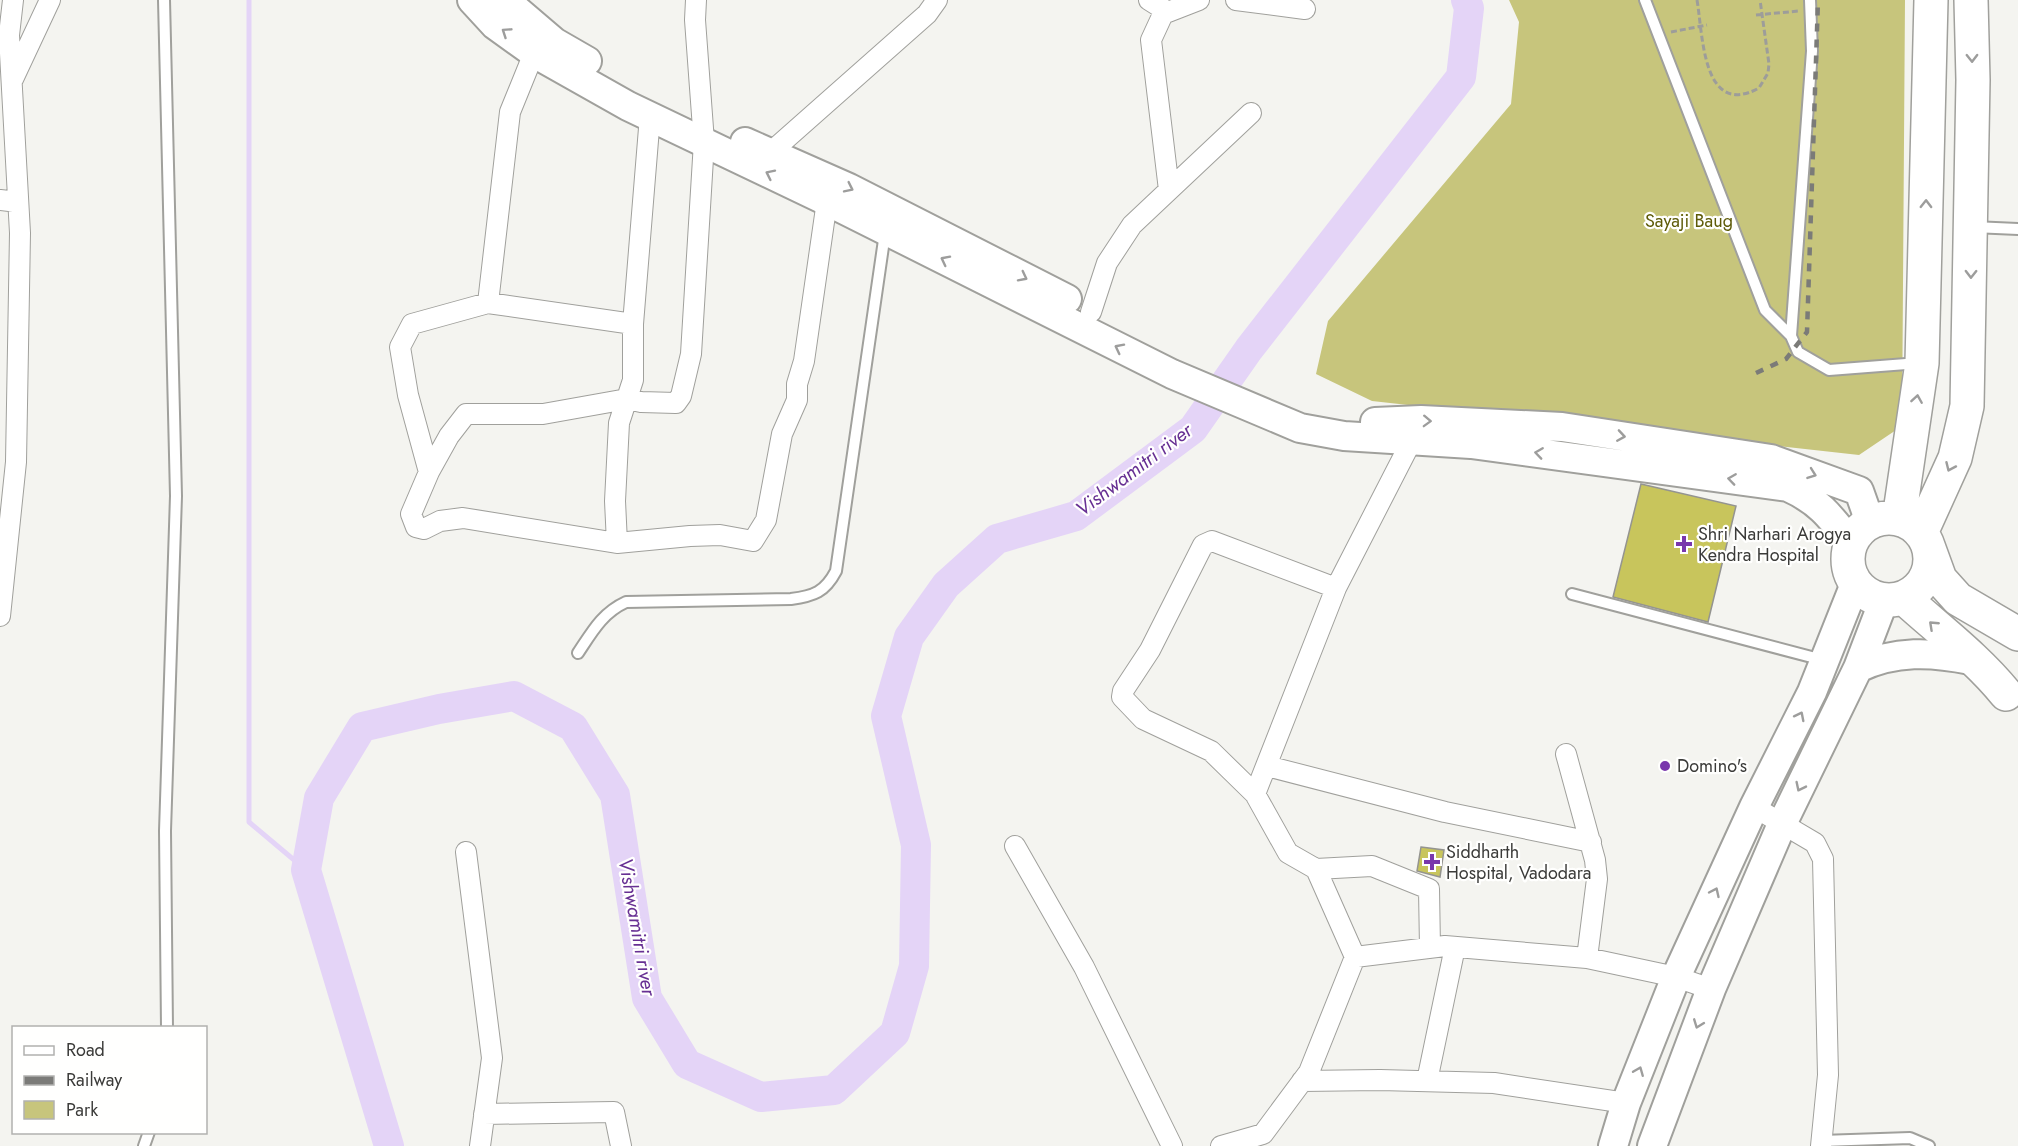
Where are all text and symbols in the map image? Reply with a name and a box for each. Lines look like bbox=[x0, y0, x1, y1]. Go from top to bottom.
one-way arrow bbox=[502, 28, 512, 40]
one-way arrow bbox=[1966, 54, 1978, 63]
one-way arrow bbox=[766, 169, 777, 181]
one-way arrow bbox=[843, 181, 854, 193]
one-way arrow bbox=[1920, 200, 1932, 209]
park label: Sayaji Baug bbox=[1645, 208, 1733, 234]
one-way arrow bbox=[941, 256, 951, 267]
one-way arrow bbox=[1017, 270, 1027, 281]
one-way arrow bbox=[1965, 270, 1977, 279]
one-way arrow bbox=[1115, 343, 1126, 355]
one-way arrow bbox=[1910, 394, 1922, 403]
one-way arrow bbox=[1422, 414, 1431, 427]
water label: Vishwamitri river bbox=[1070, 416, 1199, 523]
one-way arrow bbox=[1616, 429, 1626, 441]
one-way arrow bbox=[1534, 447, 1543, 459]
one-way arrow bbox=[1946, 461, 1958, 472]
one-way arrow bbox=[1806, 466, 1817, 479]
one-way arrow bbox=[1727, 474, 1736, 486]
place label: Shri Narhari Arogya Kendra Hospital bbox=[1698, 521, 1851, 568]
marker: Shri Narhari Arogya Kendra Hospital bbox=[1675, 535, 1693, 553]
one-way arrow bbox=[1929, 621, 1940, 632]
one-way arrow bbox=[1793, 712, 1804, 722]
place label: Domino's bbox=[1677, 753, 1747, 779]
marker: Domino's bbox=[1658, 759, 1672, 773]
one-way arrow bbox=[1795, 781, 1807, 792]
place label: Siddharth Hospital, Vadodara bbox=[1446, 839, 1592, 886]
marker: Siddharth Hospital, Vadodara bbox=[1423, 853, 1441, 871]
water label: Vishwamitri river bbox=[611, 856, 664, 999]
one-way arrow bbox=[1708, 887, 1720, 898]
one-way arrow bbox=[1692, 1018, 1705, 1029]
legend bbox=[12, 1026, 207, 1134]
text: Road bbox=[66, 1037, 105, 1063]
one-way arrow bbox=[1632, 1066, 1644, 1077]
text: Railway bbox=[66, 1067, 122, 1093]
text: Park bbox=[66, 1097, 98, 1123]

